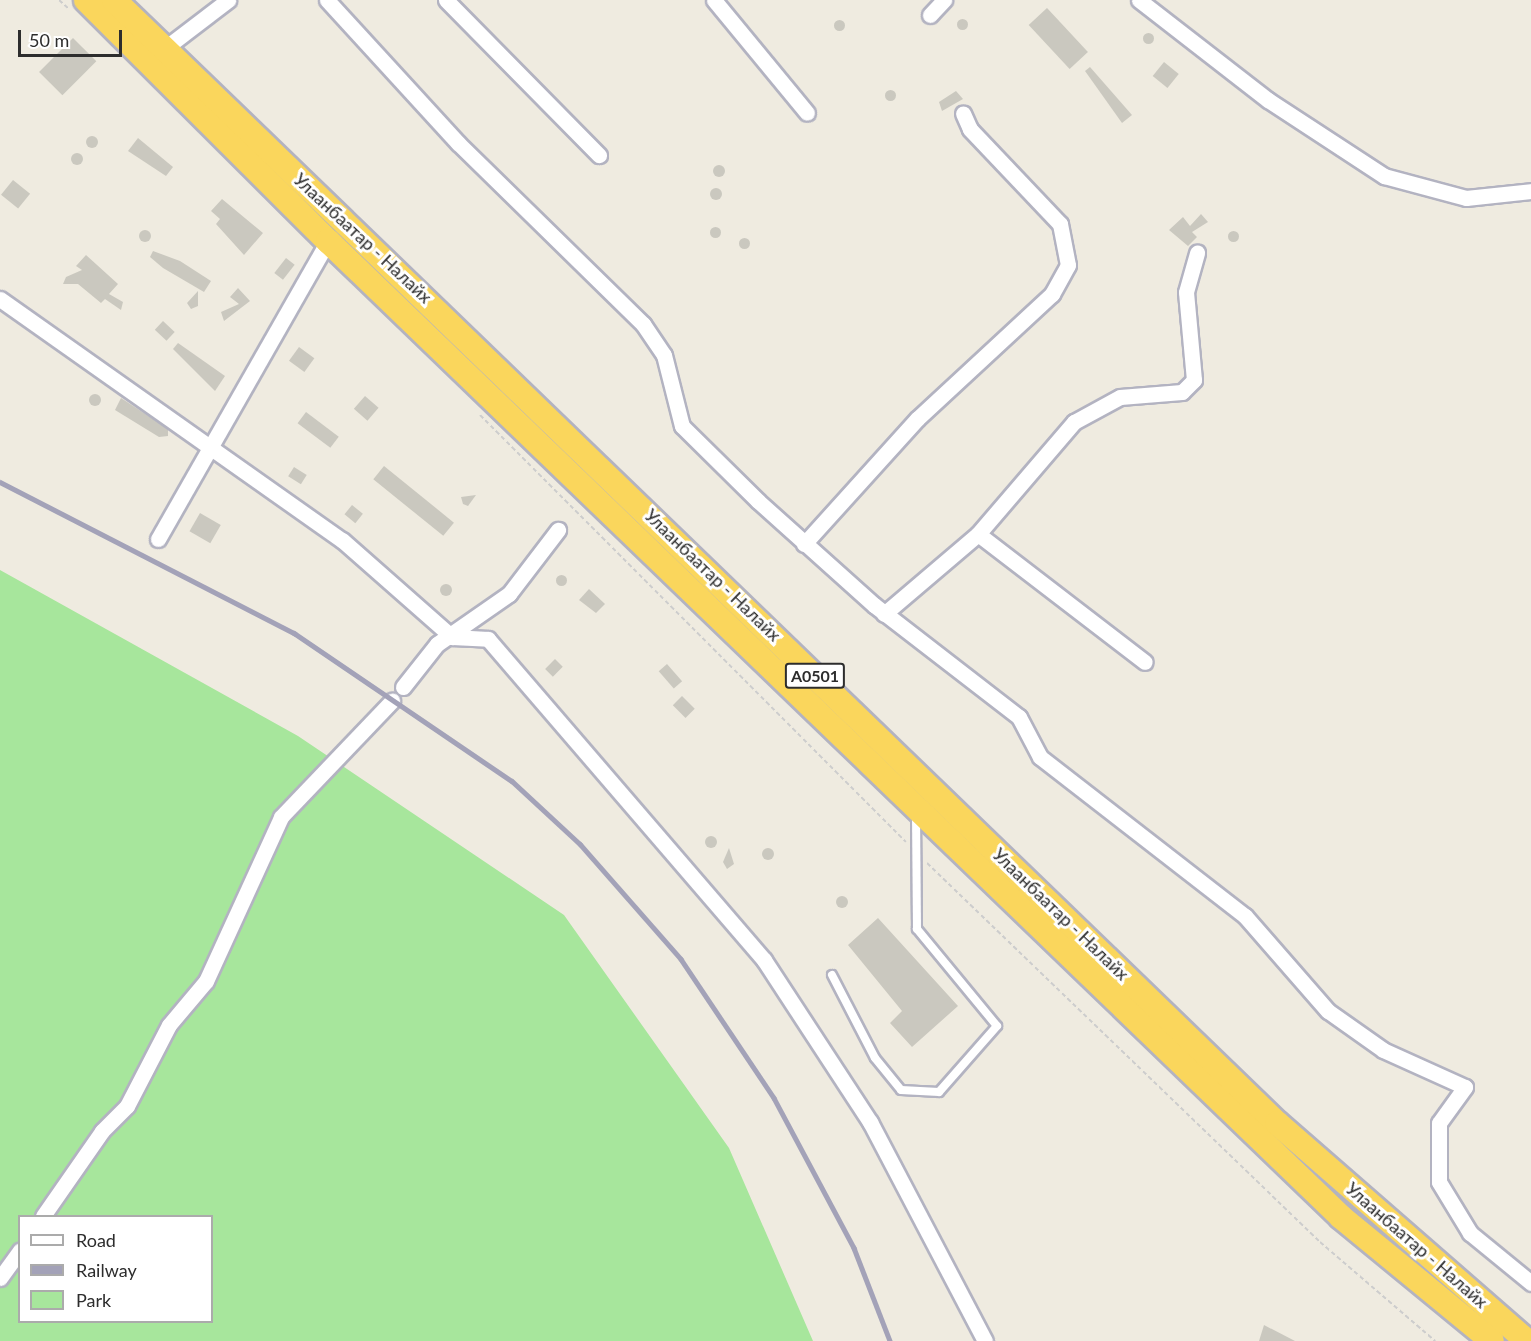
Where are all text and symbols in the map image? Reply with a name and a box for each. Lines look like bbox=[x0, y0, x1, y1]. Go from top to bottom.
scale bar bbox=[21, 18, 124, 56]
text: 50 m bbox=[29, 29, 69, 51]
street label: Улаанбаатар - Налайх bbox=[290, 168, 436, 308]
street label: Улаанбаатар - Налайх bbox=[640, 504, 786, 646]
road number: A0501 bbox=[784, 663, 846, 689]
street label: Улаанбаатар - Налайх bbox=[988, 843, 1134, 985]
street label: Улаанбаатар - Налайх bbox=[1342, 1178, 1492, 1312]
legend bbox=[18, 1215, 213, 1323]
text: Road bbox=[76, 1229, 116, 1251]
text: Railway bbox=[76, 1259, 137, 1281]
text: Park bbox=[76, 1289, 111, 1311]

